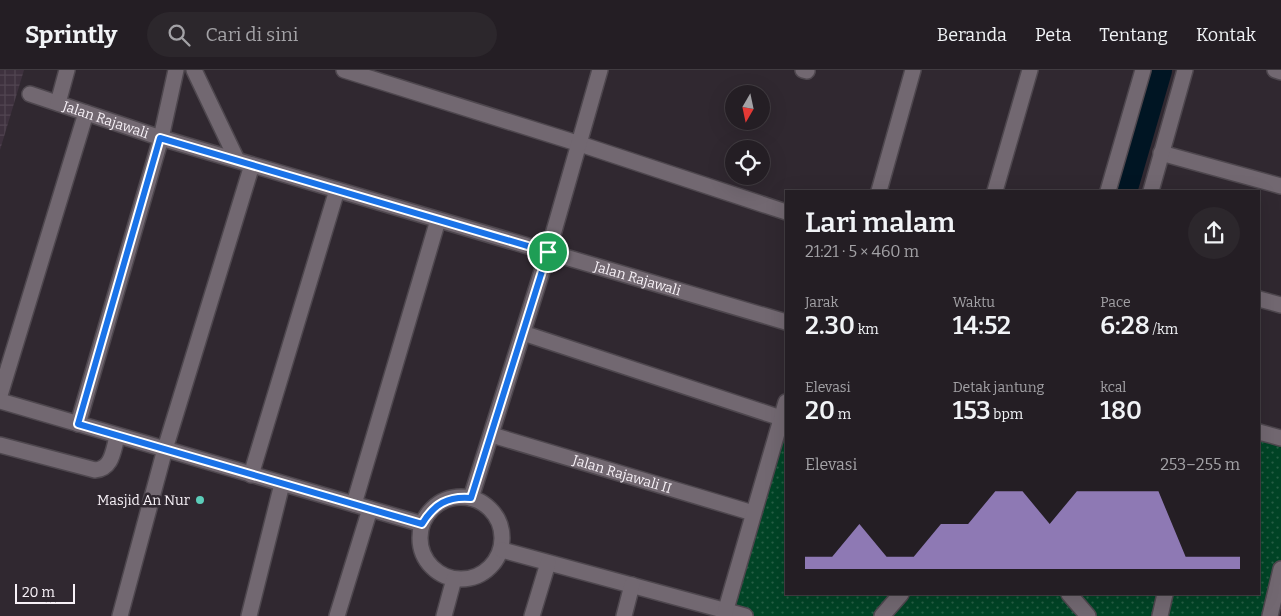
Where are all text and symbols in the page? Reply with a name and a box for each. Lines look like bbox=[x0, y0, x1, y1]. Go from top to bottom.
search box bbox=[147, 12, 497, 57]
text: Sprintly bbox=[25, 21, 117, 49]
icon: search bbox=[165, 21, 193, 49]
text: Cari di sini bbox=[205, 23, 298, 46]
text: Beranda bbox=[937, 24, 1007, 46]
text: Peta bbox=[1035, 24, 1071, 46]
text: Tentang bbox=[1099, 24, 1168, 46]
text: Kontak bbox=[1196, 24, 1256, 46]
north arrow bbox=[725, 85, 770, 130]
map controls bbox=[725, 85, 770, 185]
street label: Jalan Rajawali bbox=[60, 97, 151, 142]
button: locate bbox=[725, 140, 770, 185]
text: Lari malam bbox=[805, 206, 955, 239]
button: share bbox=[1188, 207, 1240, 259]
pin bbox=[527, 231, 569, 273]
icon: arrive bbox=[534, 238, 562, 266]
text: 21:21 · 5 × 460 m bbox=[805, 242, 919, 261]
street label: Jalan Rajawali bbox=[591, 257, 683, 299]
text: Jarak bbox=[805, 294, 838, 311]
text: Waktu bbox=[953, 294, 995, 311]
text: Pace bbox=[1100, 294, 1131, 311]
text: 2.30 bbox=[805, 311, 855, 341]
text: 14:52 bbox=[953, 311, 1011, 341]
text: 6:28 bbox=[1100, 311, 1150, 341]
text: km bbox=[855, 321, 879, 338]
text: /km bbox=[1150, 321, 1178, 338]
text: Elevasi bbox=[805, 379, 851, 396]
text: Detak jantung bbox=[953, 379, 1044, 396]
text: kcal bbox=[1100, 379, 1126, 396]
text: 20 bbox=[805, 396, 835, 426]
text: 153 bbox=[953, 396, 991, 426]
text: 180 bbox=[1100, 396, 1142, 426]
text: m bbox=[835, 406, 851, 423]
text: bpm bbox=[991, 406, 1023, 423]
street label: Jalan Rajawali II bbox=[570, 451, 674, 497]
text: Elevasi bbox=[805, 455, 857, 474]
text: 253–255 m bbox=[1160, 455, 1240, 474]
place label: Masjid An Nur bbox=[97, 492, 190, 509]
marker: Masjid An Nur bbox=[194, 494, 206, 506]
scale bar bbox=[15, 581, 75, 604]
text: 20 m bbox=[22, 584, 55, 601]

